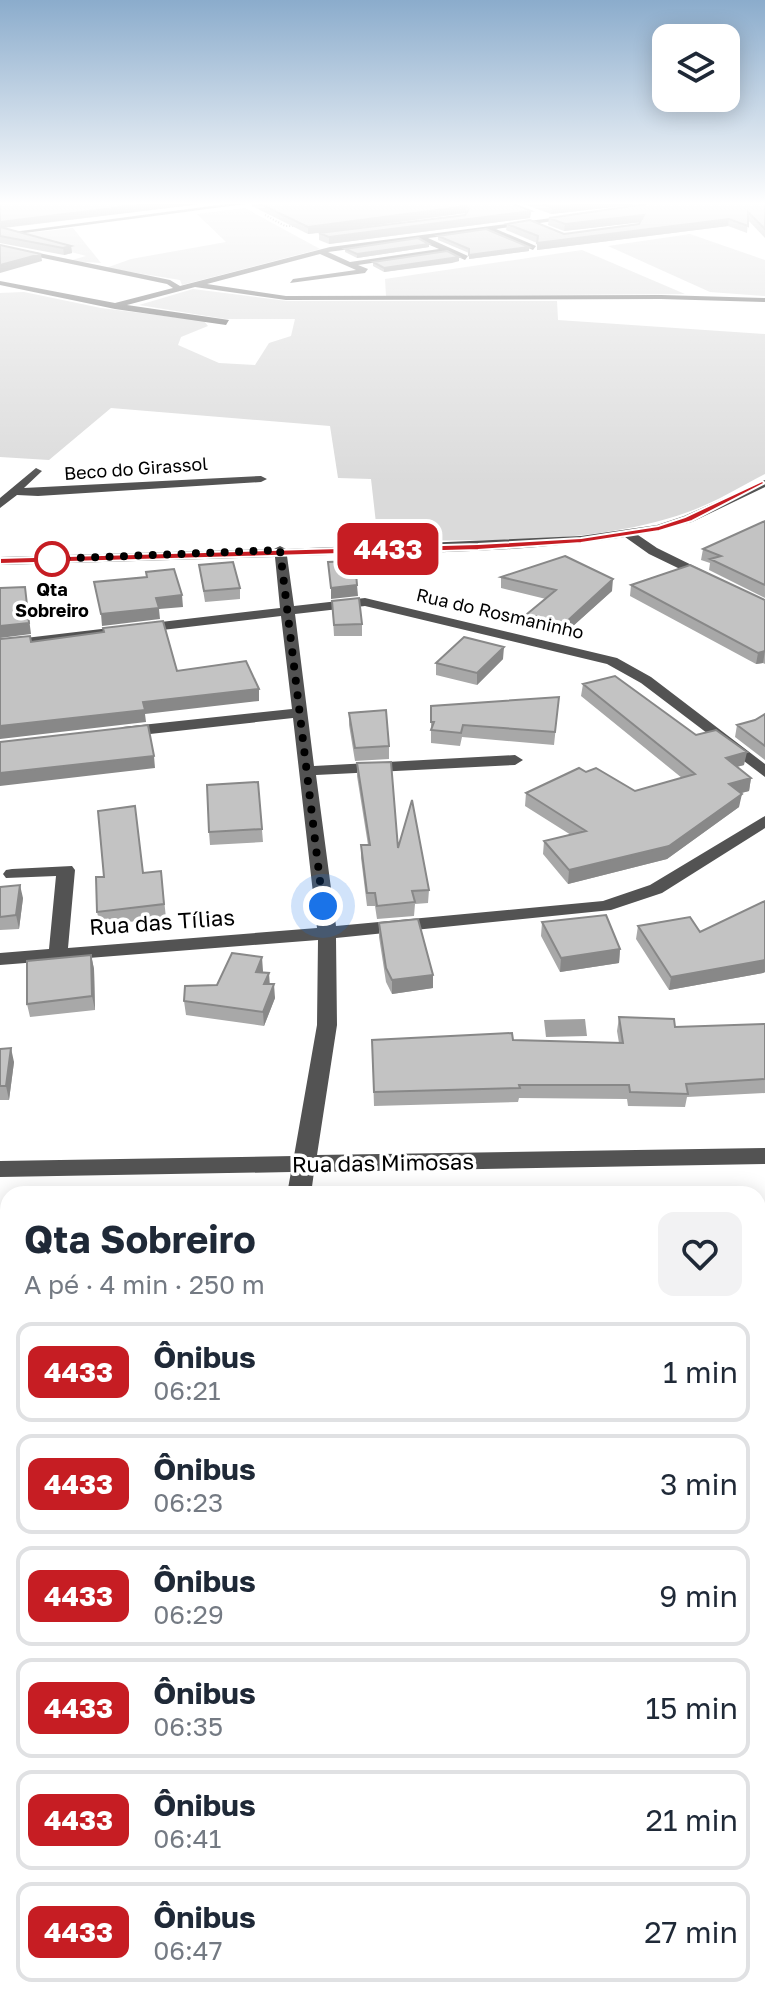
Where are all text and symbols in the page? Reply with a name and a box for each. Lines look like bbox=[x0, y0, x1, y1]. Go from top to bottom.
map controls bbox=[652, 24, 740, 112]
button: layers bbox=[652, 24, 740, 112]
street label: Beco do Girassol bbox=[63, 452, 209, 484]
line badge: 4433 bbox=[332, 523, 444, 575]
text: 4433 bbox=[353, 532, 423, 565]
marker: Qta Sobreiro bbox=[35, 542, 69, 576]
place label: Qta Sobreiro bbox=[15, 578, 89, 621]
street label: Rua do Rosmaninho bbox=[414, 583, 586, 643]
your location bbox=[303, 886, 343, 926]
street label: Rua das Tílias bbox=[88, 903, 236, 940]
street label: Rua das Mimosas bbox=[292, 1147, 474, 1178]
button: heart bbox=[658, 1212, 742, 1296]
text: Qta Sobreiro bbox=[24, 1216, 256, 1261]
text: A pé · 4 min · 250 m bbox=[24, 1269, 265, 1300]
text: Ônibus bbox=[153, 1339, 256, 1375]
text: 1 min bbox=[663, 1354, 738, 1390]
text: 4433 bbox=[44, 1355, 113, 1388]
text: 06:21 bbox=[153, 1375, 221, 1406]
text: Ônibus bbox=[153, 1451, 256, 1487]
text: 3 min bbox=[660, 1466, 738, 1502]
text: 4433 bbox=[44, 1467, 113, 1500]
text: 06:23 bbox=[153, 1487, 223, 1518]
text: Ônibus bbox=[153, 1563, 256, 1599]
text: 9 min bbox=[659, 1578, 738, 1614]
text: 4433 bbox=[44, 1579, 113, 1612]
text: 06:29 bbox=[153, 1599, 224, 1630]
text: Ônibus bbox=[153, 1675, 256, 1711]
text: 15 min bbox=[646, 1690, 738, 1726]
text: 4433 bbox=[44, 1691, 113, 1724]
text: 06:35 bbox=[153, 1711, 223, 1742]
text: Ônibus bbox=[153, 1787, 256, 1823]
text: 21 min bbox=[646, 1802, 738, 1838]
text: 4433 bbox=[44, 1803, 113, 1836]
text: 06:41 bbox=[153, 1823, 221, 1854]
text: Ônibus bbox=[153, 1899, 256, 1935]
text: 27 min bbox=[644, 1914, 738, 1950]
text: 4433 bbox=[44, 1915, 113, 1948]
text: 06:47 bbox=[153, 1935, 222, 1966]

